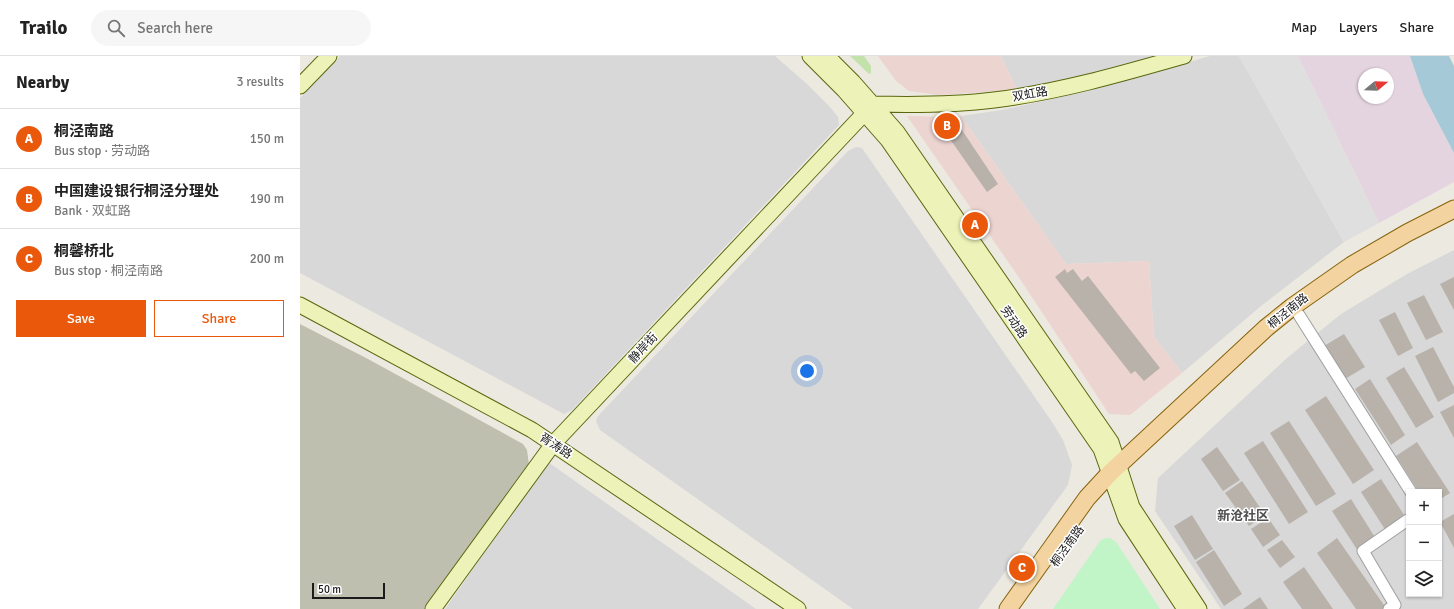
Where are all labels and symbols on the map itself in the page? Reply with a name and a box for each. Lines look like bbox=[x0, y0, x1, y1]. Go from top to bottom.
north arrow bbox=[1358, 68, 1394, 104]
street label: 双虹路 bbox=[1011, 84, 1049, 105]
pin: B bbox=[934, 111, 960, 141]
pin: A bbox=[962, 210, 988, 240]
street label: 桐泾南路 bbox=[1265, 290, 1312, 332]
street label: 劳动路 bbox=[997, 303, 1030, 341]
street label: 静岸街 bbox=[626, 330, 661, 367]
your location bbox=[797, 361, 817, 381]
street label: 胥涛路 bbox=[537, 430, 575, 463]
district label: 新沧社区 bbox=[1217, 508, 1269, 524]
street label: 桐泾南路 bbox=[1047, 522, 1088, 570]
pin: C bbox=[1009, 553, 1035, 583]
scale bar bbox=[312, 581, 385, 600]

